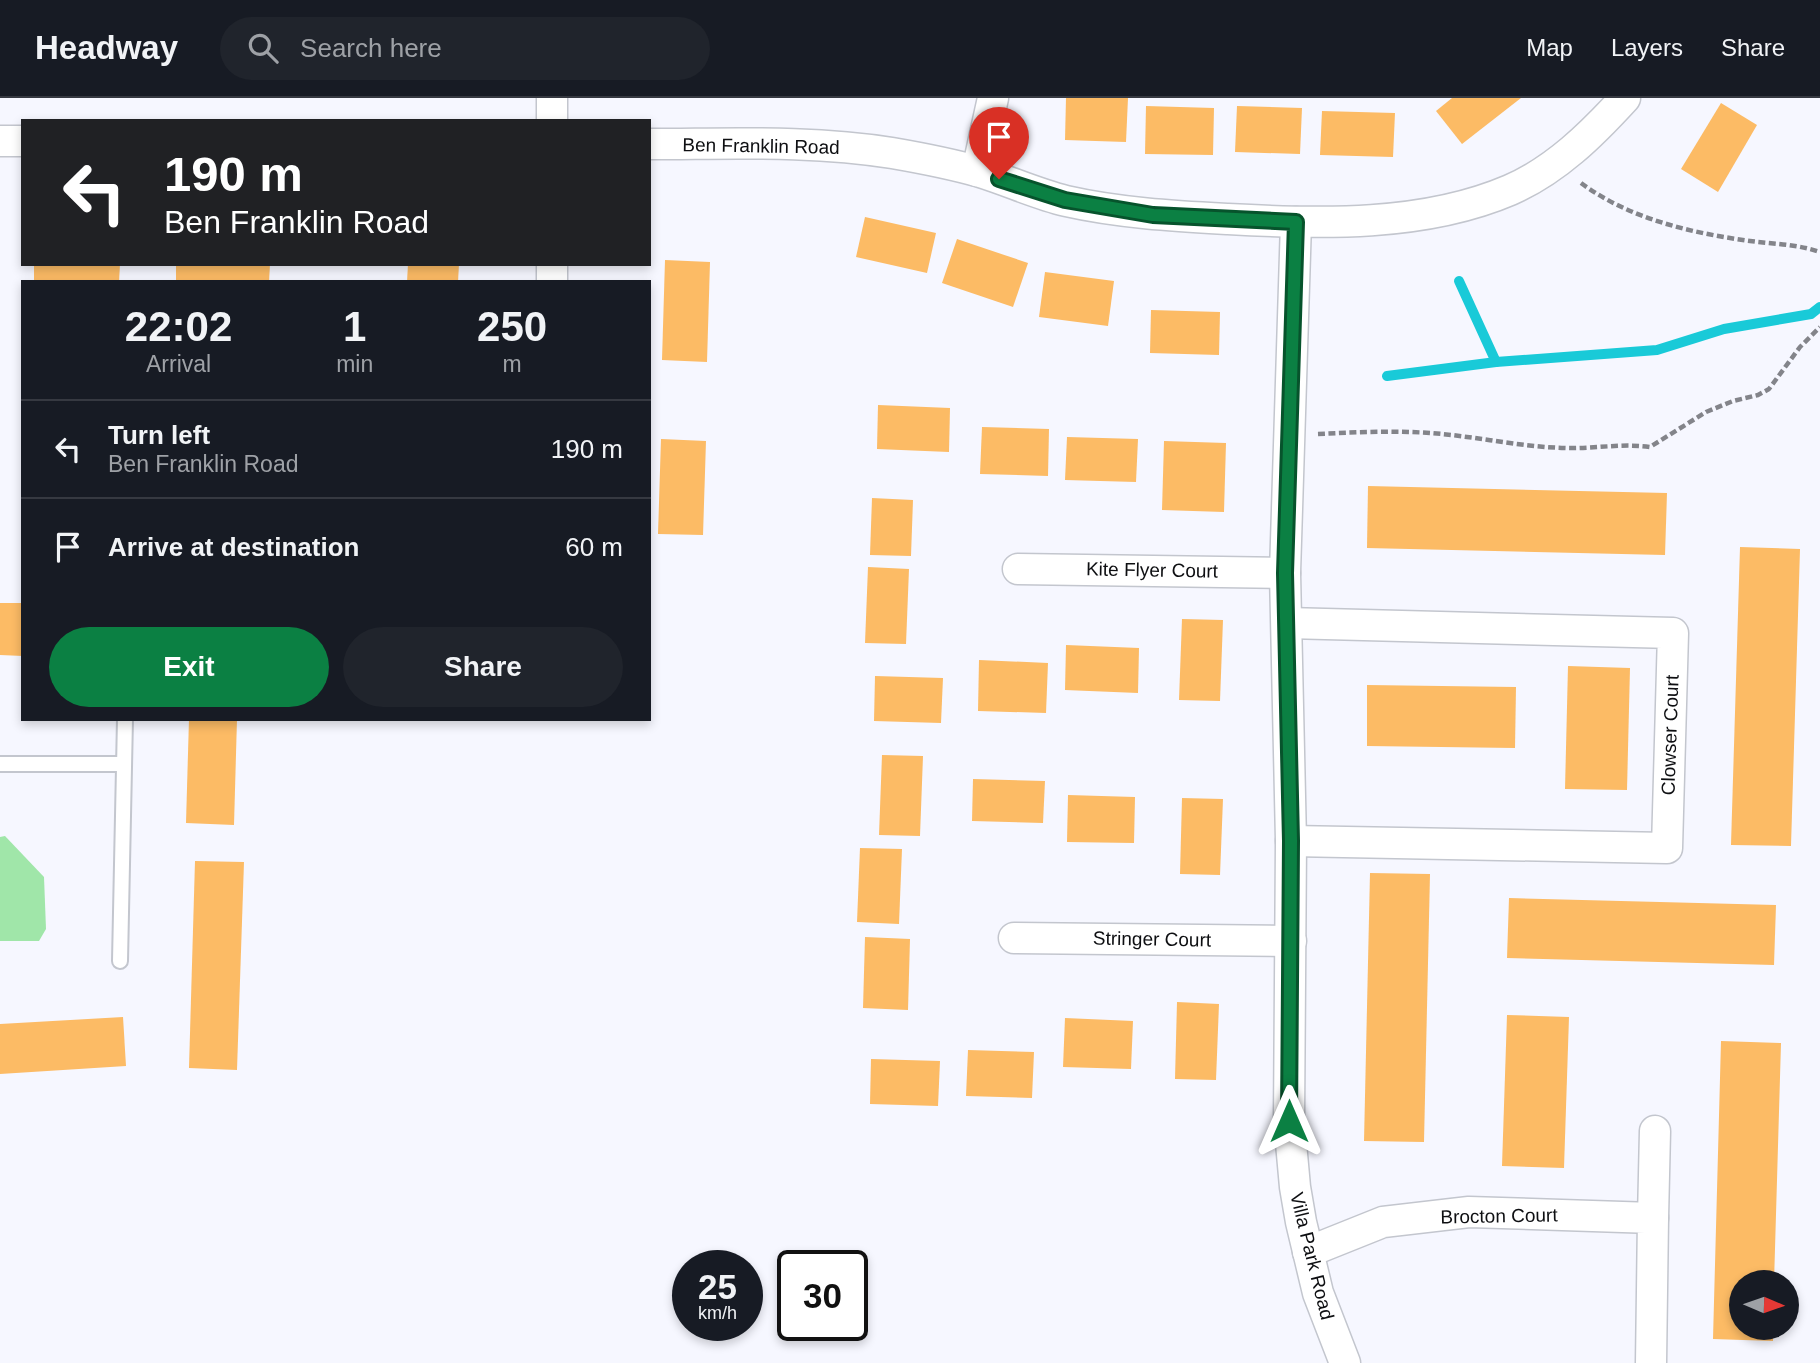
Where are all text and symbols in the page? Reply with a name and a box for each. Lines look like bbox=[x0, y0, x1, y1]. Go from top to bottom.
search box bbox=[220, 17, 710, 80]
text: Headway bbox=[35, 29, 178, 66]
icon: search bbox=[244, 29, 282, 67]
text: Search here bbox=[300, 33, 442, 63]
text: Map bbox=[1526, 34, 1573, 61]
text: Layers bbox=[1611, 34, 1683, 61]
text: Share bbox=[1721, 34, 1785, 61]
pin bbox=[969, 107, 1029, 179]
icon: arrive bbox=[980, 118, 1018, 156]
street label: Ben Franklin Road bbox=[682, 134, 840, 158]
icon: left bbox=[49, 147, 140, 238]
text: 190 m bbox=[164, 147, 303, 201]
text: Ben Franklin Road bbox=[164, 204, 429, 240]
text: 22:02 bbox=[125, 303, 232, 350]
text: 1 bbox=[343, 303, 366, 350]
text: 250 bbox=[477, 303, 547, 350]
text: Arrival bbox=[146, 351, 211, 377]
text: min bbox=[336, 351, 373, 377]
text: m bbox=[503, 351, 522, 377]
text: Turn left bbox=[108, 420, 210, 450]
icon: left bbox=[49, 430, 87, 468]
text: 190 m bbox=[551, 434, 623, 464]
text: Ben Franklin Road bbox=[108, 451, 299, 477]
icon: arrive bbox=[49, 528, 87, 566]
text: Arrive at destination bbox=[108, 532, 359, 562]
text: 60 m bbox=[565, 532, 623, 562]
street label: Kite Flyer Court bbox=[1086, 558, 1219, 582]
button: Exit bbox=[49, 627, 329, 707]
button: Share bbox=[343, 627, 623, 707]
street label: Clowser Court bbox=[1657, 674, 1683, 796]
street label: Stringer Court bbox=[1093, 927, 1212, 951]
position arrow bbox=[1252, 1084, 1326, 1158]
street label: Villa Park Road bbox=[1286, 1190, 1338, 1322]
street label: Brocton Court bbox=[1440, 1204, 1558, 1228]
speed limit sign: 30 bbox=[777, 1250, 868, 1341]
text: 25 bbox=[698, 1267, 737, 1306]
north arrow bbox=[1729, 1270, 1799, 1340]
map controls bbox=[1729, 1270, 1799, 1340]
text: km/h bbox=[698, 1303, 737, 1323]

